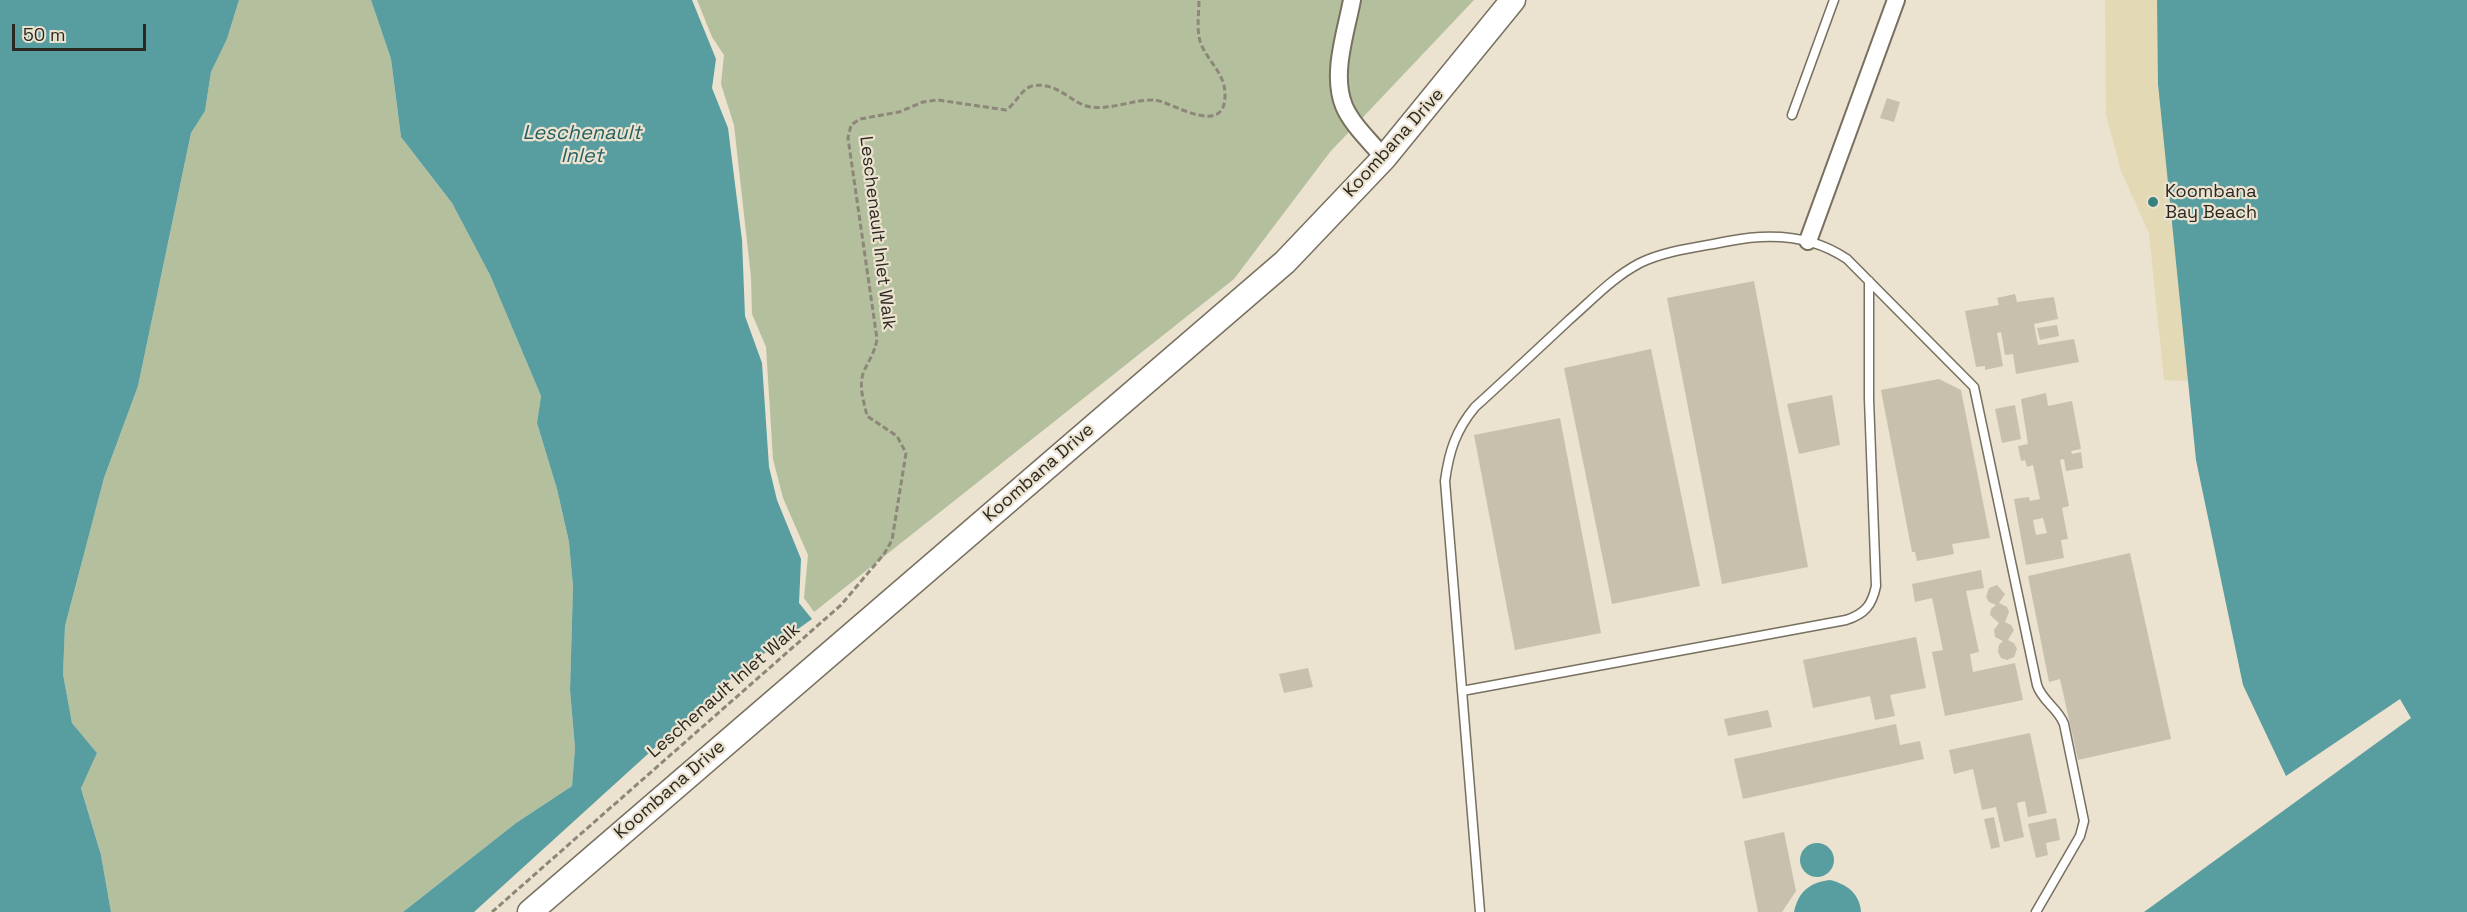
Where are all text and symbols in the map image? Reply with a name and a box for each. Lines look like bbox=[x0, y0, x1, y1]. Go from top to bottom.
scale bar bbox=[15, 12, 148, 50]
text: 50 m bbox=[23, 23, 65, 46]
street label: Koombana Drive bbox=[1339, 84, 1449, 202]
water label: Leschenault Inlet bbox=[522, 122, 642, 169]
street label: Leschenault Inlet Walk bbox=[854, 135, 900, 331]
place label: Koombana Bay Beach bbox=[2165, 181, 2257, 224]
marker: Koombana Bay Beach bbox=[2146, 195, 2160, 209]
street label: Koombana Drive bbox=[979, 419, 1099, 527]
street label: Leschenault Inlet Walk bbox=[643, 619, 805, 763]
street label: Koombana Drive bbox=[610, 736, 730, 844]

